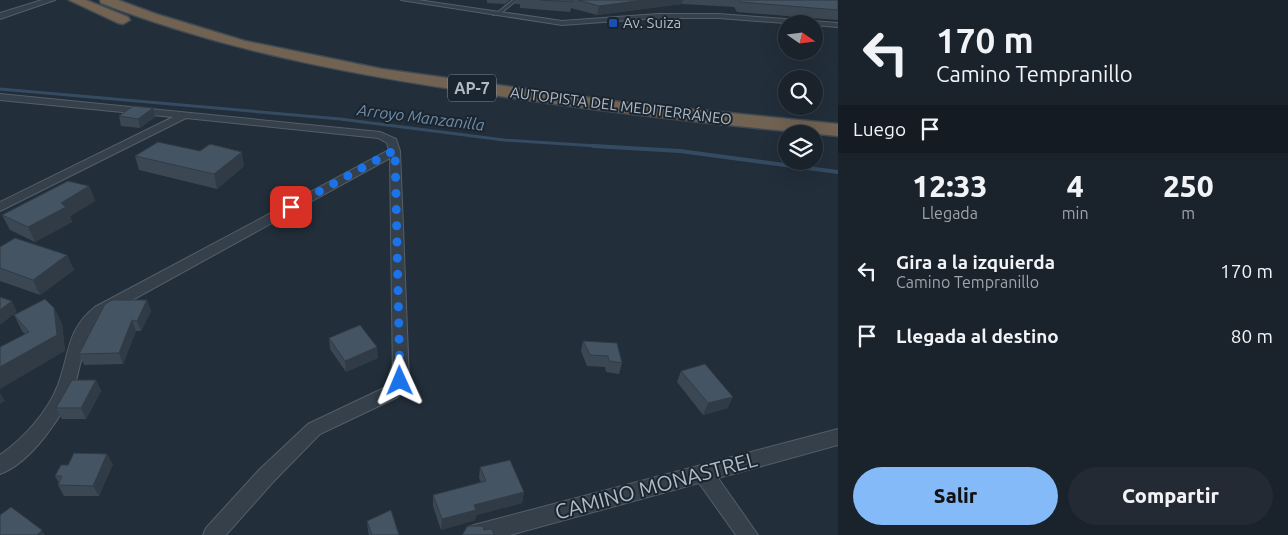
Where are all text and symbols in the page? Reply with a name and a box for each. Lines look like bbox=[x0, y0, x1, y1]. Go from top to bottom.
place label: Av. Suiza bbox=[623, 14, 681, 31]
north arrow bbox=[778, 15, 822, 60]
map controls bbox=[778, 15, 823, 170]
marker: Av. Suiza bbox=[607, 17, 619, 29]
icon: left bbox=[853, 20, 918, 85]
text: 170 m bbox=[936, 20, 1034, 60]
text: Camino Tempranillo bbox=[936, 61, 1133, 86]
button: search bbox=[778, 70, 823, 115]
road number: AP-7 bbox=[448, 75, 496, 102]
street label: AUTOPISTA DEL MEDITERRÁNEO bbox=[509, 83, 733, 128]
water label: Arroyo Manzanilla bbox=[355, 100, 486, 134]
icon: arrive bbox=[916, 115, 944, 143]
text: Luego bbox=[853, 118, 906, 140]
button: layers bbox=[778, 125, 823, 170]
text: 12:33 bbox=[912, 169, 987, 203]
text: 4 bbox=[1067, 169, 1084, 203]
text: 250 bbox=[1163, 169, 1214, 203]
pin bbox=[270, 186, 312, 228]
icon: arrive bbox=[277, 193, 305, 221]
text: Llegada bbox=[922, 204, 978, 222]
text: min bbox=[1062, 204, 1089, 222]
text: m bbox=[1181, 204, 1195, 222]
text: Gira a la izquierda bbox=[896, 251, 1055, 273]
icon: left bbox=[853, 257, 881, 285]
text: 170 m bbox=[1220, 260, 1273, 282]
text: Camino Tempranillo bbox=[896, 273, 1039, 291]
icon: arrive bbox=[853, 322, 881, 350]
text: Llegada al destino bbox=[896, 325, 1059, 347]
text: 80 m bbox=[1231, 325, 1273, 347]
position arrow bbox=[373, 354, 425, 406]
street label: CAMINO MONASTREL bbox=[552, 446, 760, 524]
button: Salir bbox=[853, 467, 1058, 525]
button: Compartir bbox=[1068, 467, 1273, 525]

